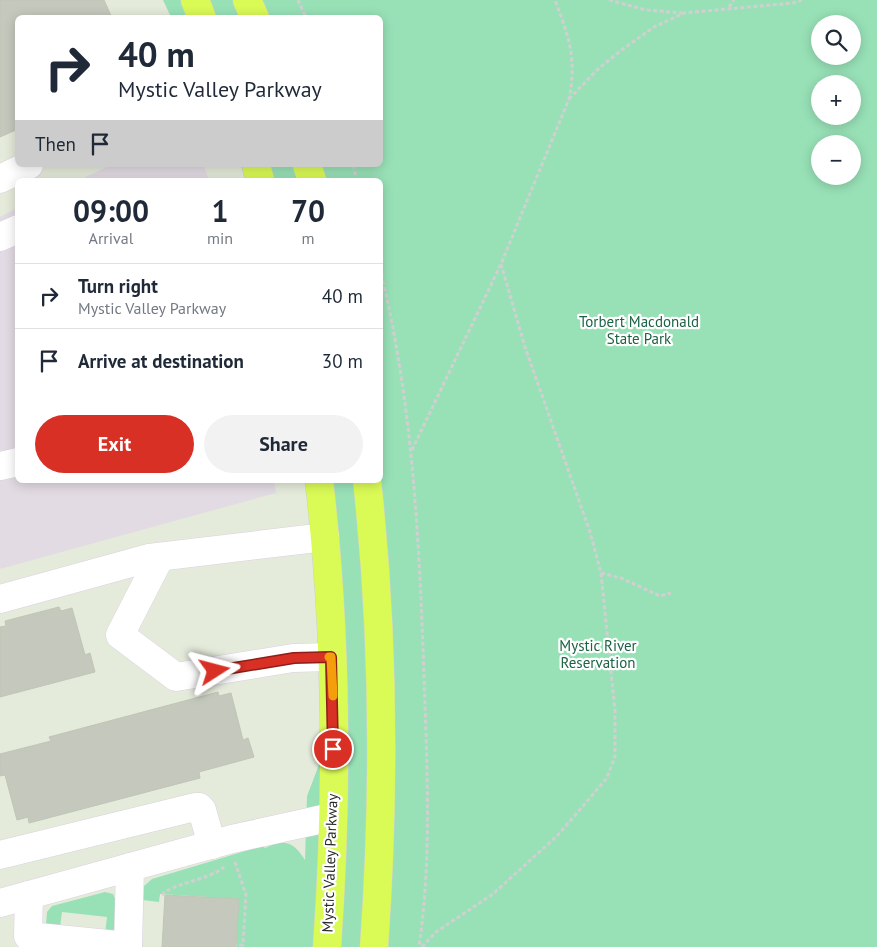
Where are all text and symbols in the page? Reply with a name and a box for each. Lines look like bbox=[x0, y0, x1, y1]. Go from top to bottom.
map controls bbox=[811, 15, 861, 185]
button: search bbox=[811, 15, 861, 65]
text: 40 m bbox=[118, 31, 195, 77]
icon: right bbox=[35, 35, 100, 100]
text: Mystic Valley Parkway bbox=[118, 75, 322, 103]
button: + bbox=[811, 75, 861, 125]
icon: arrive bbox=[86, 130, 114, 158]
text: Then bbox=[35, 132, 76, 156]
button: − bbox=[811, 135, 861, 185]
text: 09:00 bbox=[73, 191, 149, 230]
text: 1 bbox=[212, 191, 229, 230]
text: 70 bbox=[291, 191, 325, 230]
text: Arrival bbox=[89, 228, 133, 248]
text: min bbox=[207, 228, 233, 248]
text: m bbox=[302, 228, 315, 248]
text: Turn right bbox=[78, 274, 158, 298]
icon: right bbox=[35, 282, 63, 310]
text: 40 m bbox=[322, 284, 363, 308]
text: Mystic Valley Parkway bbox=[78, 298, 226, 318]
park label: Torbert Macdonald State Park bbox=[579, 312, 699, 348]
icon: arrive bbox=[35, 347, 63, 375]
text: Arrive at destination bbox=[78, 349, 244, 373]
text: 30 m bbox=[322, 349, 363, 373]
button: Exit bbox=[35, 415, 194, 473]
button: Share bbox=[204, 415, 363, 473]
park label: Mystic River Reservation bbox=[559, 636, 637, 672]
position arrow bbox=[188, 644, 240, 696]
pin bbox=[312, 728, 354, 770]
icon: arrive bbox=[319, 735, 347, 763]
street label: Mystic Valley Parkway bbox=[318, 793, 341, 933]

